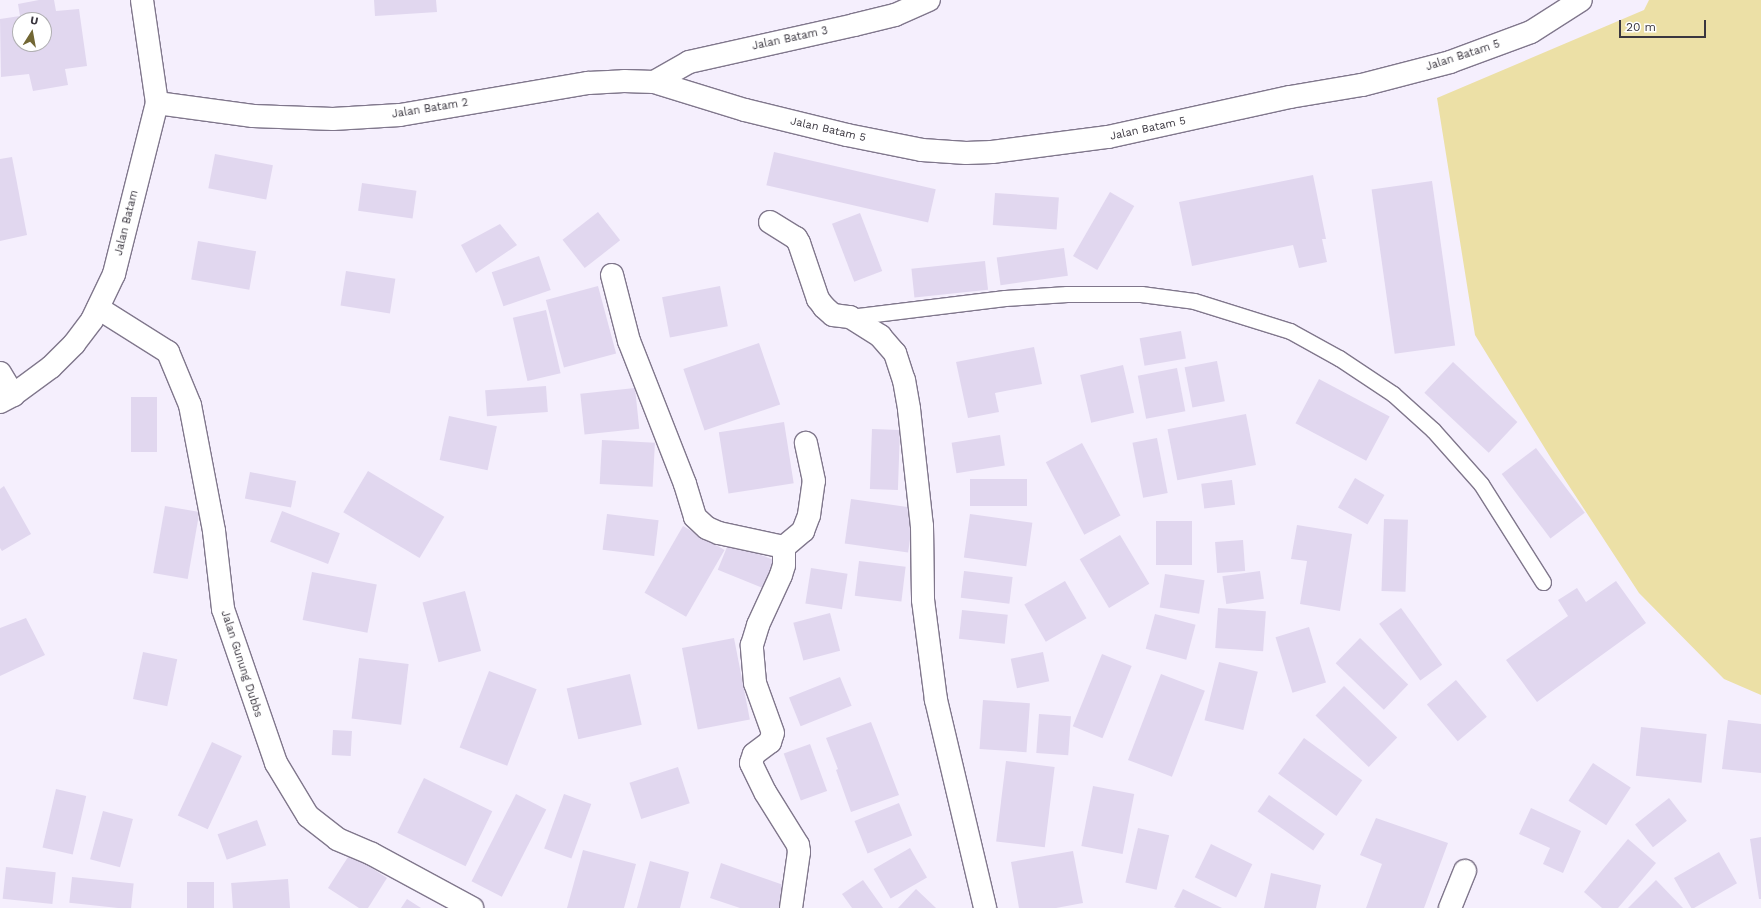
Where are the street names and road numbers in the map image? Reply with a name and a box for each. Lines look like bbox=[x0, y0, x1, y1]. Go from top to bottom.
street label: Jalan Batam 3 bbox=[751, 25, 829, 53]
street label: Jalan Batam 5 bbox=[1424, 38, 1502, 74]
street label: Jalan Batam 2 bbox=[391, 96, 469, 122]
street label: Jalan Batam 5 bbox=[789, 115, 867, 145]
street label: Jalan Batam 5 bbox=[1109, 115, 1187, 143]
street label: Jalan Batam bbox=[113, 189, 141, 257]
street label: Jalan Gunung Dubbs bbox=[217, 609, 265, 719]

